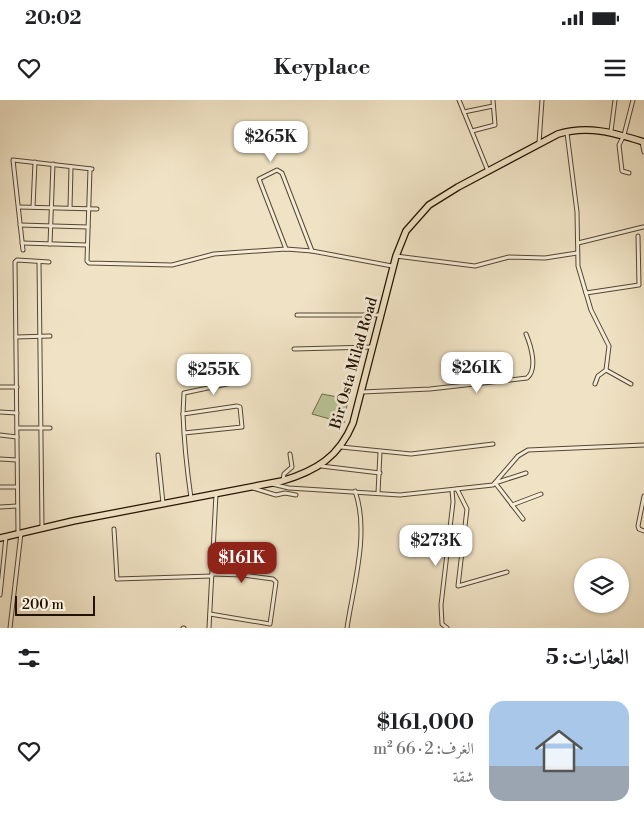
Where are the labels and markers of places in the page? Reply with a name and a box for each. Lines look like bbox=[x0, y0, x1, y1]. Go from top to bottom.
pin: $265K bbox=[236, 120, 306, 163]
pin: $261K bbox=[442, 352, 512, 394]
pin: $255K bbox=[179, 354, 249, 396]
pin: $273K bbox=[401, 524, 471, 567]
pin: $161K bbox=[207, 542, 277, 584]

